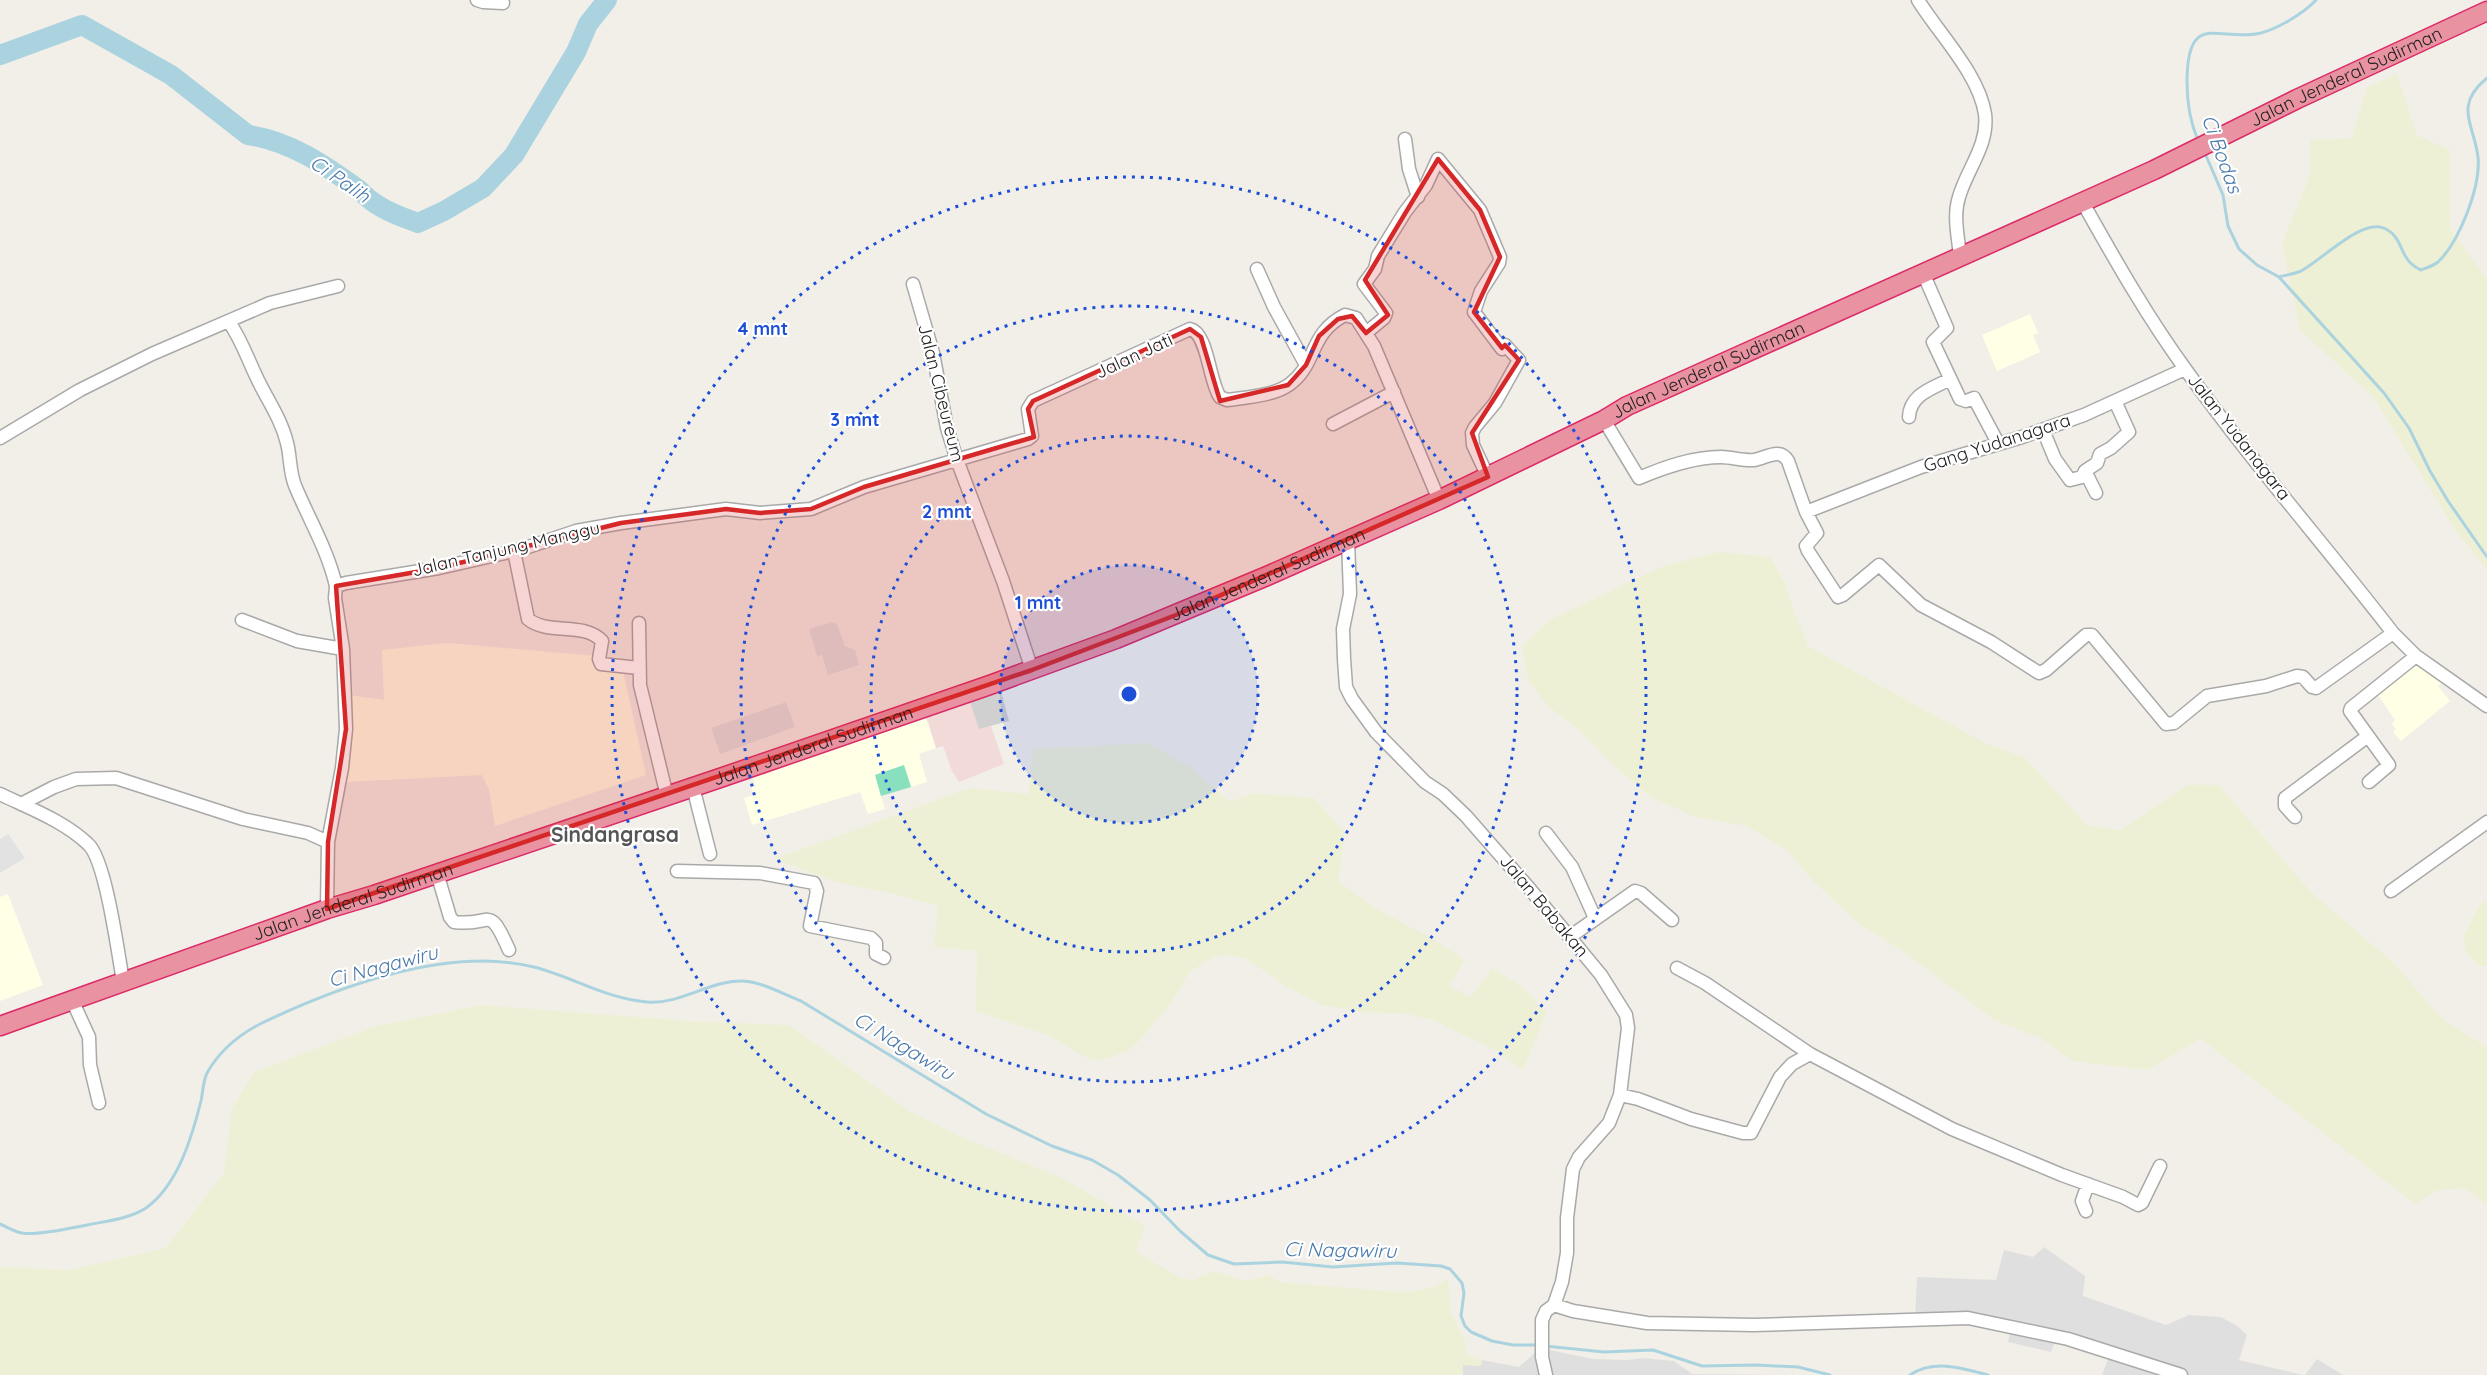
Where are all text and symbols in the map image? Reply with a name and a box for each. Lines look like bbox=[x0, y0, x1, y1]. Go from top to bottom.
street label: Jalan Jenderal Sudirman bbox=[2246, 21, 2446, 132]
water label: Ci Bodas bbox=[2197, 111, 2249, 198]
water label: Ci Palih bbox=[306, 149, 376, 208]
street label: Jalan Jenderal Sudirman bbox=[1607, 316, 1808, 424]
text: 4 mnt bbox=[738, 317, 788, 340]
street label: Jalan Cibeureum bbox=[913, 321, 970, 464]
street label: Jalan Jati bbox=[1091, 328, 1176, 383]
street label: Jalan Yudanagara bbox=[2183, 369, 2296, 505]
text: 3 mnt bbox=[830, 408, 880, 431]
street label: Gang Yudanagara bbox=[1921, 408, 2073, 477]
text: 2 mnt bbox=[922, 500, 972, 523]
street label: Jalan Tanjung Manggu bbox=[410, 516, 602, 581]
street label: Jalan Jenderal Sudirman bbox=[1166, 522, 1369, 626]
text: 1 mnt bbox=[1015, 591, 1061, 614]
centre of rings bbox=[1119, 684, 1139, 704]
street label: Jalan Jenderal Sudirman bbox=[710, 700, 916, 791]
district label: Sindangrasa bbox=[551, 821, 679, 847]
street label: Jalan Babakan bbox=[1495, 850, 1594, 962]
street label: Jalan Jenderal Sudirman bbox=[249, 857, 456, 946]
water label: Ci Nagawiru bbox=[325, 938, 442, 992]
water label: Ci Nagawiru bbox=[850, 1006, 960, 1086]
water label: Ci Nagawiru bbox=[1284, 1236, 1398, 1263]

